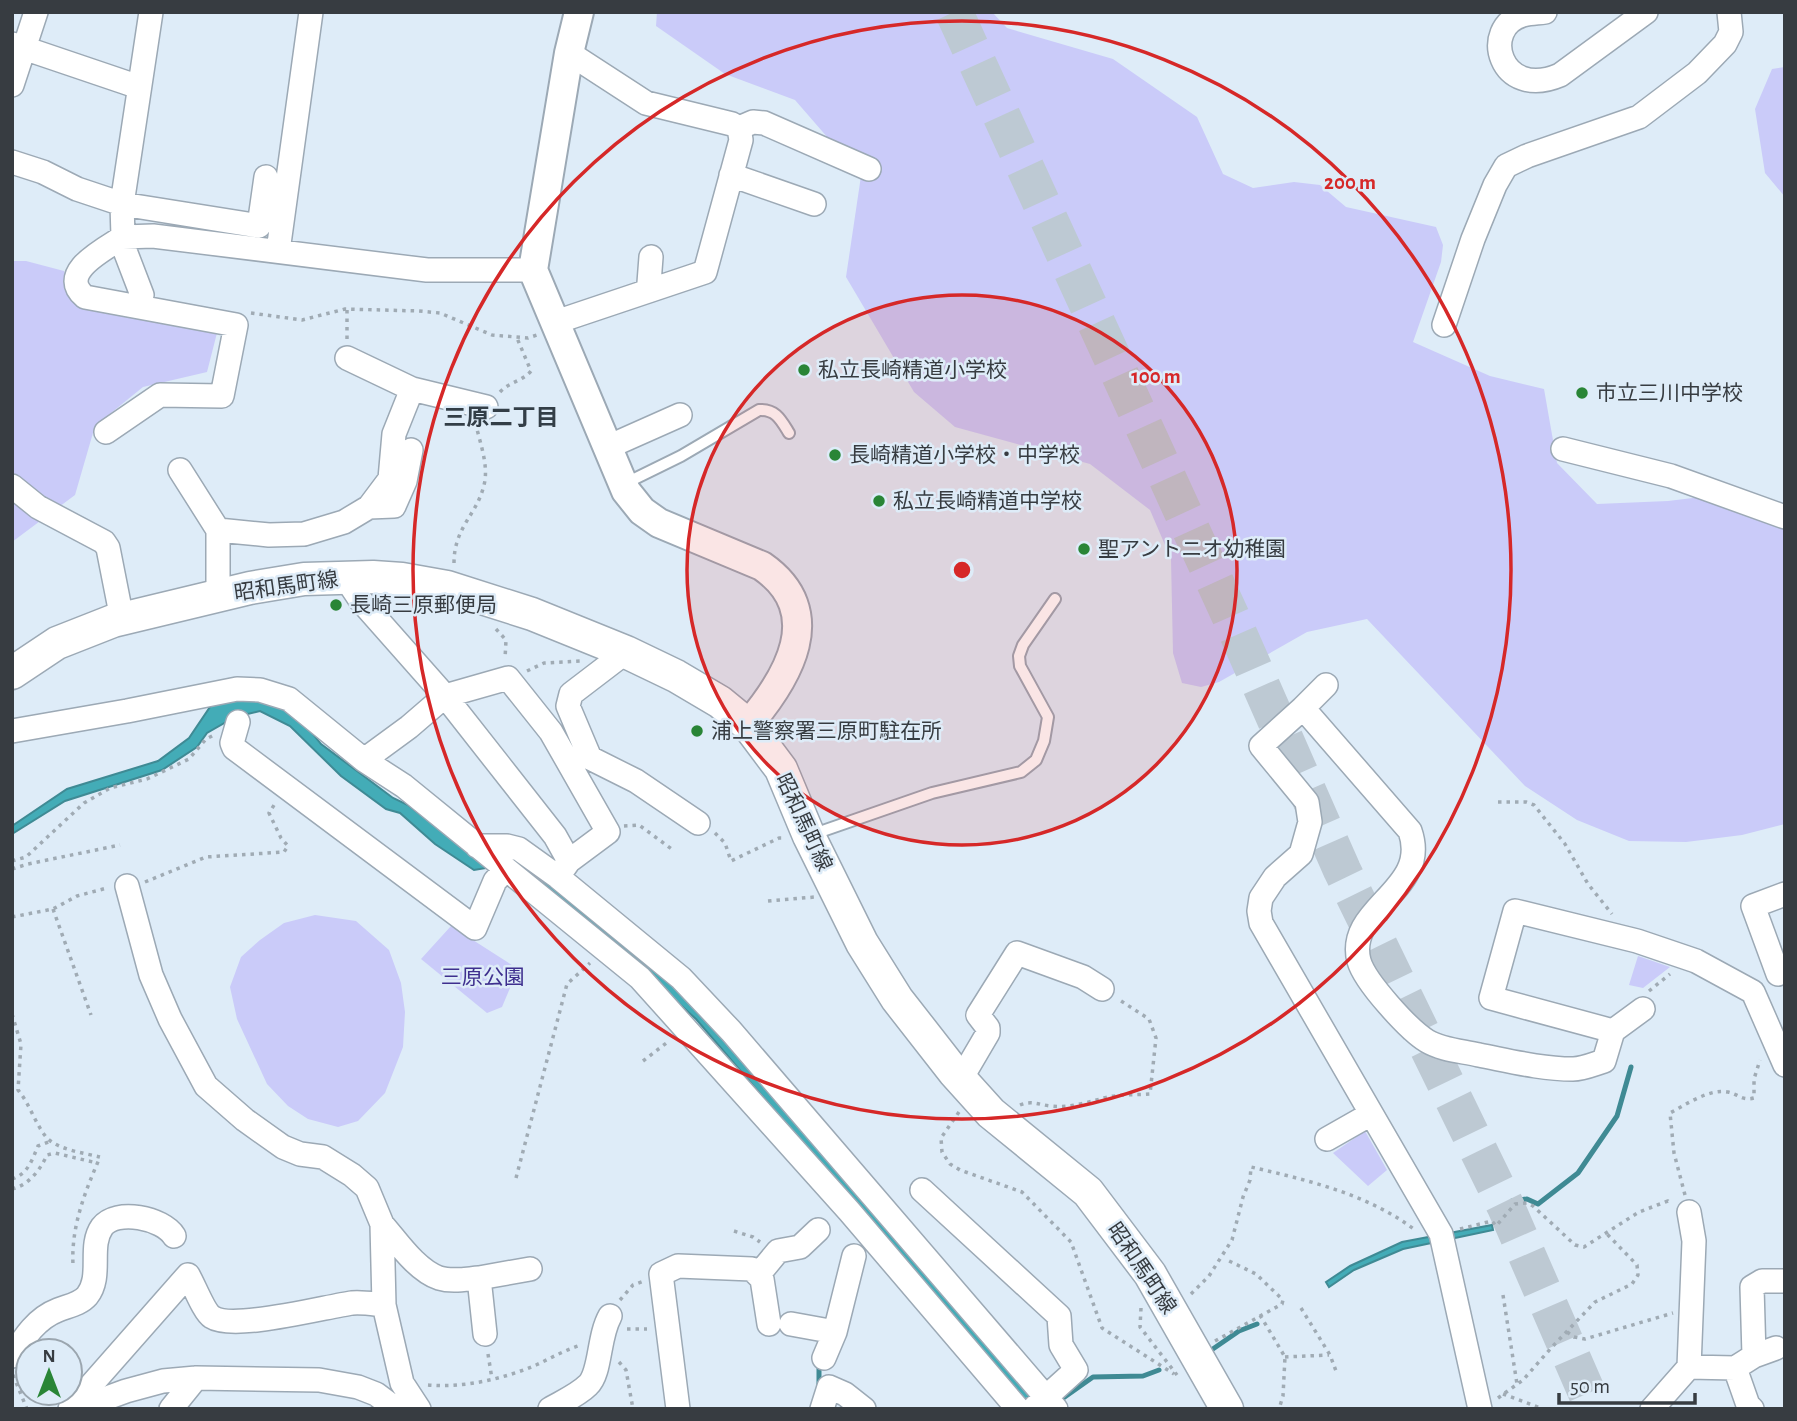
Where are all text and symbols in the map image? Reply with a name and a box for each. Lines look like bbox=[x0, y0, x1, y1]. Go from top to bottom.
text: 200 m bbox=[1324, 172, 1376, 193]
place label: 私立長崎精道小学校 bbox=[818, 359, 1007, 381]
marker: 私立長崎精道小学校 bbox=[796, 362, 812, 378]
text: 100 m bbox=[1131, 366, 1181, 387]
place label: 市立三川中学校 bbox=[1596, 382, 1743, 404]
marker: 市立三川中学校 bbox=[1574, 385, 1590, 401]
district label: 三原二丁目 bbox=[444, 406, 559, 430]
place label: 長崎精道小学校・中学校 bbox=[849, 444, 1080, 466]
marker: 長崎精道小学校・中学校 bbox=[827, 447, 843, 463]
place label: 私立長崎精道中学校 bbox=[893, 490, 1082, 512]
marker: 私立長崎精道中学校 bbox=[871, 493, 887, 509]
place label: 聖アントニオ幼稚園 bbox=[1098, 538, 1286, 560]
marker: 聖アントニオ幼稚園 bbox=[1076, 541, 1092, 557]
centre of rings bbox=[950, 558, 974, 582]
street label: 昭和馬町線 bbox=[232, 568, 340, 604]
place label: 長崎三原郵便局 bbox=[350, 594, 497, 616]
marker: 長崎三原郵便局 bbox=[328, 597, 344, 613]
place label: 浦上警察署三原町駐在所 bbox=[711, 720, 942, 742]
marker: 浦上警察署三原町駐在所 bbox=[689, 723, 705, 739]
street label: 昭和馬町線 bbox=[772, 770, 836, 874]
park label: 三原公園 bbox=[441, 967, 525, 988]
street label: 昭和馬町線 bbox=[1104, 1218, 1180, 1318]
north arrow bbox=[14, 1337, 84, 1407]
text: N bbox=[42, 1347, 56, 1366]
scale bar bbox=[1559, 1362, 1696, 1406]
text: 50 m bbox=[1570, 1376, 1610, 1397]

